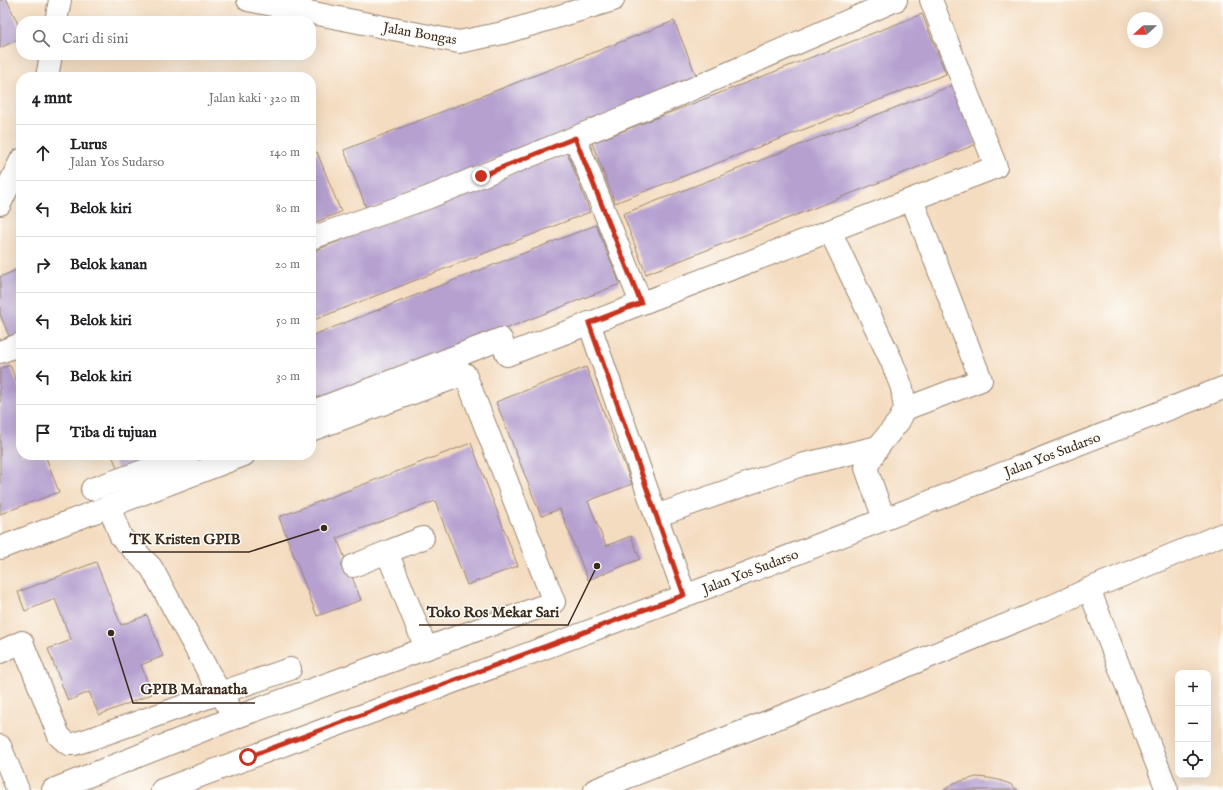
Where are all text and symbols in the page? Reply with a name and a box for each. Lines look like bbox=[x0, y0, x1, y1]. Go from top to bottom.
north arrow bbox=[1127, 12, 1163, 48]
search box bbox=[16, 16, 316, 60]
street label: Jalan Bongas bbox=[380, 18, 458, 49]
icon: search bbox=[30, 27, 52, 49]
text: Cari di sini bbox=[62, 29, 129, 48]
text: 4 mnt bbox=[32, 88, 72, 109]
text: Jalan kaki · 320 m bbox=[209, 90, 300, 107]
text: Lurus bbox=[70, 135, 107, 154]
icon: ahead bbox=[32, 142, 54, 164]
text: 140 m bbox=[270, 144, 300, 161]
text: Jalan Yos Sudarso bbox=[70, 154, 164, 171]
route end bbox=[472, 167, 490, 185]
icon: left bbox=[32, 198, 54, 220]
text: Belok kiri bbox=[70, 199, 132, 218]
text: 80 m bbox=[276, 200, 300, 217]
icon: right bbox=[32, 254, 54, 276]
text: Belok kanan bbox=[70, 255, 147, 274]
text: 20 m bbox=[275, 256, 300, 273]
icon: left bbox=[32, 310, 54, 332]
text: Belok kiri bbox=[70, 311, 132, 330]
text: 50 m bbox=[276, 312, 300, 329]
icon: left bbox=[32, 366, 54, 388]
text: Belok kiri bbox=[70, 367, 132, 386]
text: 30 m bbox=[276, 368, 300, 385]
icon: arrive bbox=[32, 422, 54, 444]
text: Tiba di tujuan bbox=[70, 423, 157, 442]
street label: Jalan Yos Sudarso bbox=[1000, 428, 1103, 482]
callout: TK Kristen GPIB bbox=[122, 525, 249, 552]
text: TK Kristen GPIB bbox=[129, 530, 241, 549]
street label: Jalan Yos Sudarso bbox=[698, 545, 801, 599]
callout: Toko Ros Mekar Sari bbox=[419, 598, 568, 625]
text: Toko Ros Mekar Sari bbox=[426, 603, 559, 622]
map controls bbox=[1175, 670, 1211, 778]
button: + bbox=[1175, 670, 1211, 706]
callout: GPIB Maranatha bbox=[133, 676, 255, 703]
text: GPIB Maranatha bbox=[141, 680, 248, 699]
button: − bbox=[1175, 706, 1211, 742]
button: locate bbox=[1175, 742, 1211, 778]
route start bbox=[239, 748, 257, 766]

